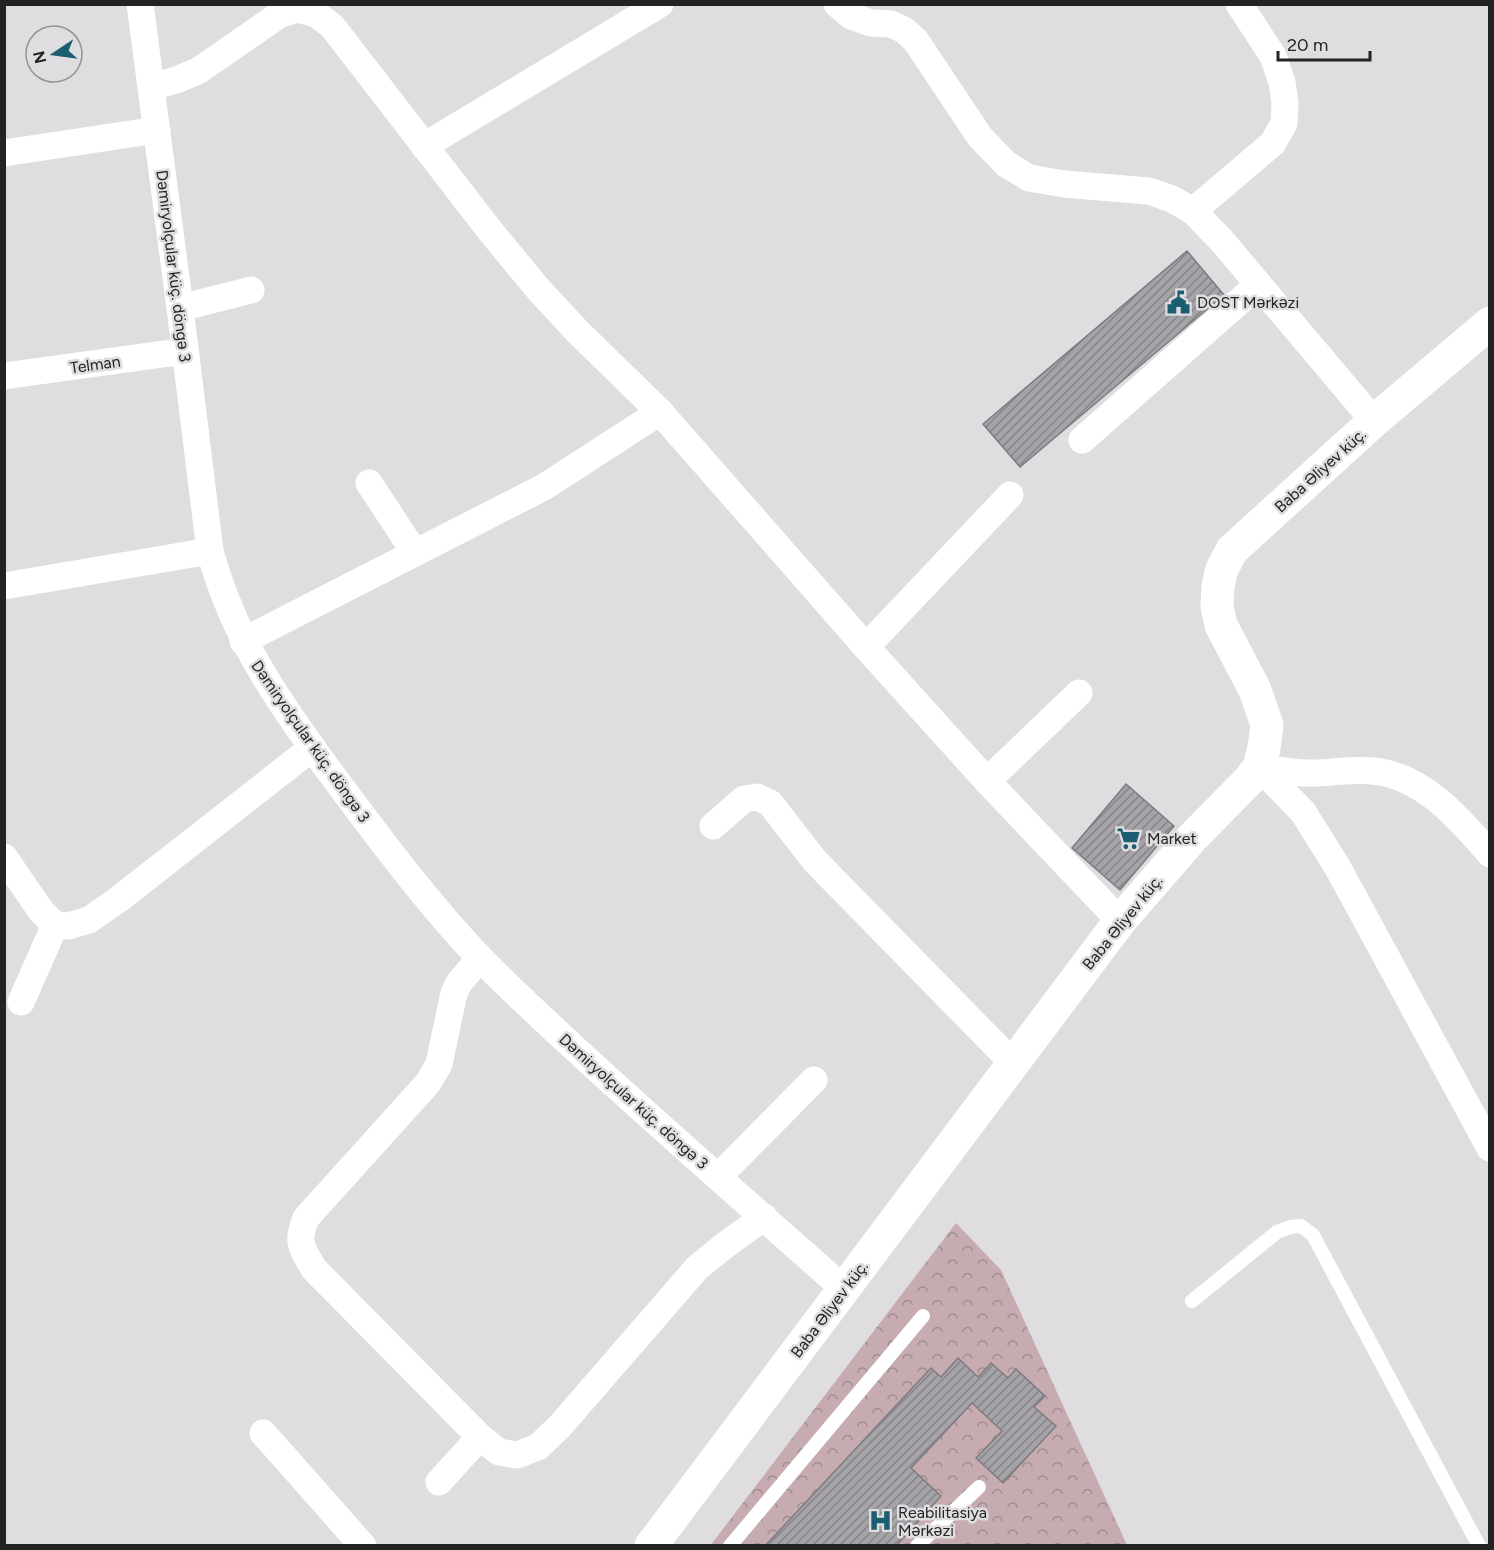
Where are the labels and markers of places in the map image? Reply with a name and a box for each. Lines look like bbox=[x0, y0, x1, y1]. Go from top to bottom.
public building icon: DOST Mərkəzi bbox=[1166, 289, 1192, 315]
place label: DOST Mərkəzi bbox=[1197, 293, 1299, 312]
supermarket icon: Market bbox=[1116, 825, 1142, 851]
place label: Market bbox=[1147, 829, 1196, 848]
place label: Reabilitasiya Mərkəzi bbox=[898, 1503, 987, 1540]
hospital icon: Reabilitasiya Mərkəzi bbox=[867, 1508, 893, 1534]

